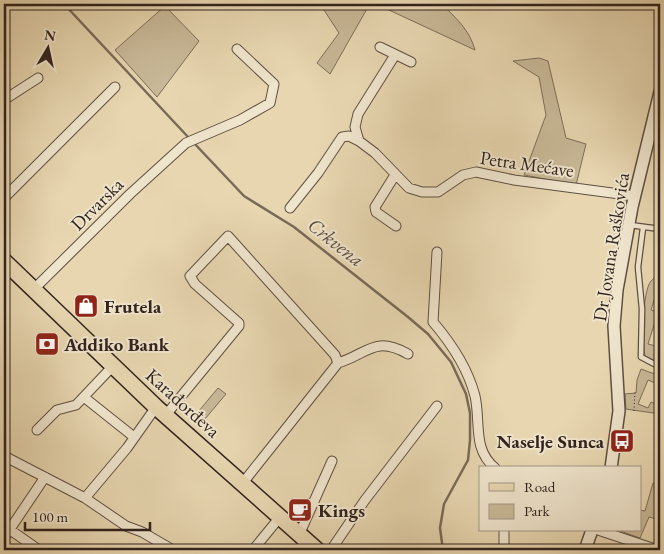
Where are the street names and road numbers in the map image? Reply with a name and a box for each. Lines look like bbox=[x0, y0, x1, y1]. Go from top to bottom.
street label: Petra Mećave bbox=[478, 145, 576, 183]
street label: Dr Jovana Raškovića bbox=[587, 170, 635, 323]
street label: Drvarska bbox=[65, 172, 129, 236]
street label: Karađorđeva bbox=[140, 363, 226, 443]

